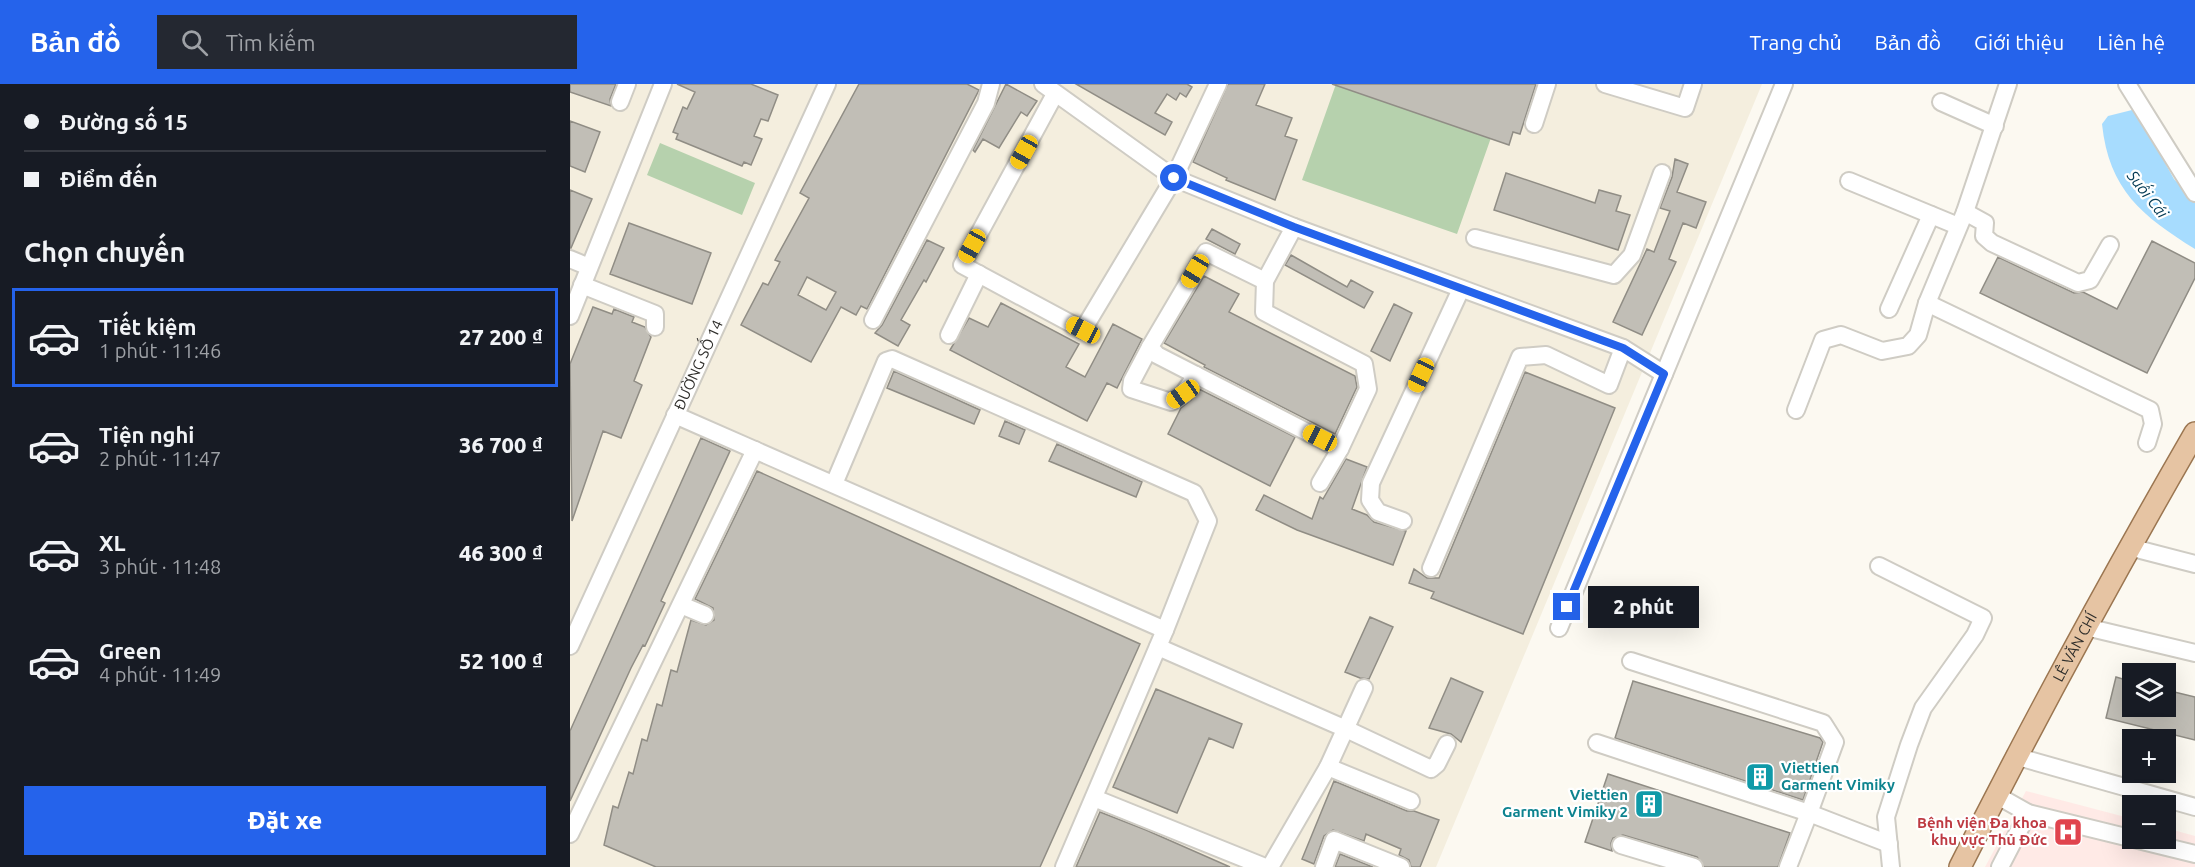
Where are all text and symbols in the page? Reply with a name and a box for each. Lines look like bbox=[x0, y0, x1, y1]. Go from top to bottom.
search box bbox=[157, 15, 577, 69]
text: Bản đồ bbox=[30, 26, 121, 57]
icon: search bbox=[178, 26, 211, 59]
text: Tìm kiếm bbox=[226, 30, 315, 55]
text: Trang chủ bbox=[1750, 30, 1842, 54]
text: Bản đồ bbox=[1875, 30, 1941, 54]
text: Giới thiệu bbox=[1974, 30, 2064, 54]
text: Liên hệ bbox=[2097, 30, 2165, 54]
text: Đường số 15 bbox=[60, 109, 188, 134]
car bbox=[1007, 132, 1041, 172]
route start bbox=[1160, 164, 1187, 191]
water label: Suối Cái bbox=[2123, 164, 2175, 222]
text: Điểm đến bbox=[60, 166, 158, 191]
car bbox=[955, 226, 989, 266]
text: Chọn chuyến bbox=[24, 237, 185, 267]
car bbox=[1178, 251, 1212, 291]
icon: car bbox=[27, 311, 81, 365]
text: Tiết kiệm bbox=[99, 314, 196, 339]
car bbox=[1063, 314, 1103, 346]
street label: ĐƯỜNG SỐ 14 bbox=[670, 317, 726, 412]
text: 27 200 ₫ bbox=[459, 324, 543, 349]
text: 1 phút · 11:46 bbox=[99, 339, 221, 362]
car bbox=[1405, 355, 1437, 395]
car bbox=[1163, 376, 1203, 412]
icon: car bbox=[27, 419, 81, 473]
text: Tiện nghi bbox=[99, 422, 195, 447]
car bbox=[1300, 422, 1340, 454]
text: 36 700 ₫ bbox=[459, 432, 543, 457]
text: 2 phút · 11:47 bbox=[99, 447, 221, 470]
icon: car bbox=[27, 527, 81, 581]
text: XL bbox=[99, 530, 126, 555]
text: 46 300 ₫ bbox=[459, 540, 543, 565]
text: 3 phút · 11:48 bbox=[99, 555, 221, 578]
callout: 2 phút bbox=[1588, 586, 1699, 628]
route end bbox=[1553, 593, 1580, 620]
text: 2 phút bbox=[1613, 595, 1674, 618]
street label: LÊ VĂN CHÍ bbox=[2049, 610, 2100, 684]
icon: car bbox=[27, 635, 81, 689]
text: Green bbox=[99, 638, 161, 663]
text: 52 100 ₫ bbox=[459, 648, 543, 673]
text: 4 phút · 11:49 bbox=[99, 663, 221, 686]
map controls bbox=[2122, 663, 2176, 849]
button: layers bbox=[2122, 663, 2176, 717]
button: + bbox=[2122, 729, 2176, 783]
place label: Viettien Garment Vimiky bbox=[1781, 759, 1895, 793]
building icon: Viettien Garment Vimiky bbox=[1744, 761, 1776, 793]
button: Đặt xe bbox=[24, 786, 546, 855]
place label: Viettien Garment Vimiky 2 bbox=[1502, 786, 1628, 820]
building icon: Viettien Garment Vimiky 2 bbox=[1633, 788, 1665, 820]
button: − bbox=[2122, 795, 2176, 849]
place label: Bệnh viện Đa khoa khu vực Thủ Đức bbox=[1917, 814, 2047, 848]
hospital icon: Bệnh viện Đa khoa khu vực Thủ Đức bbox=[2052, 816, 2084, 848]

